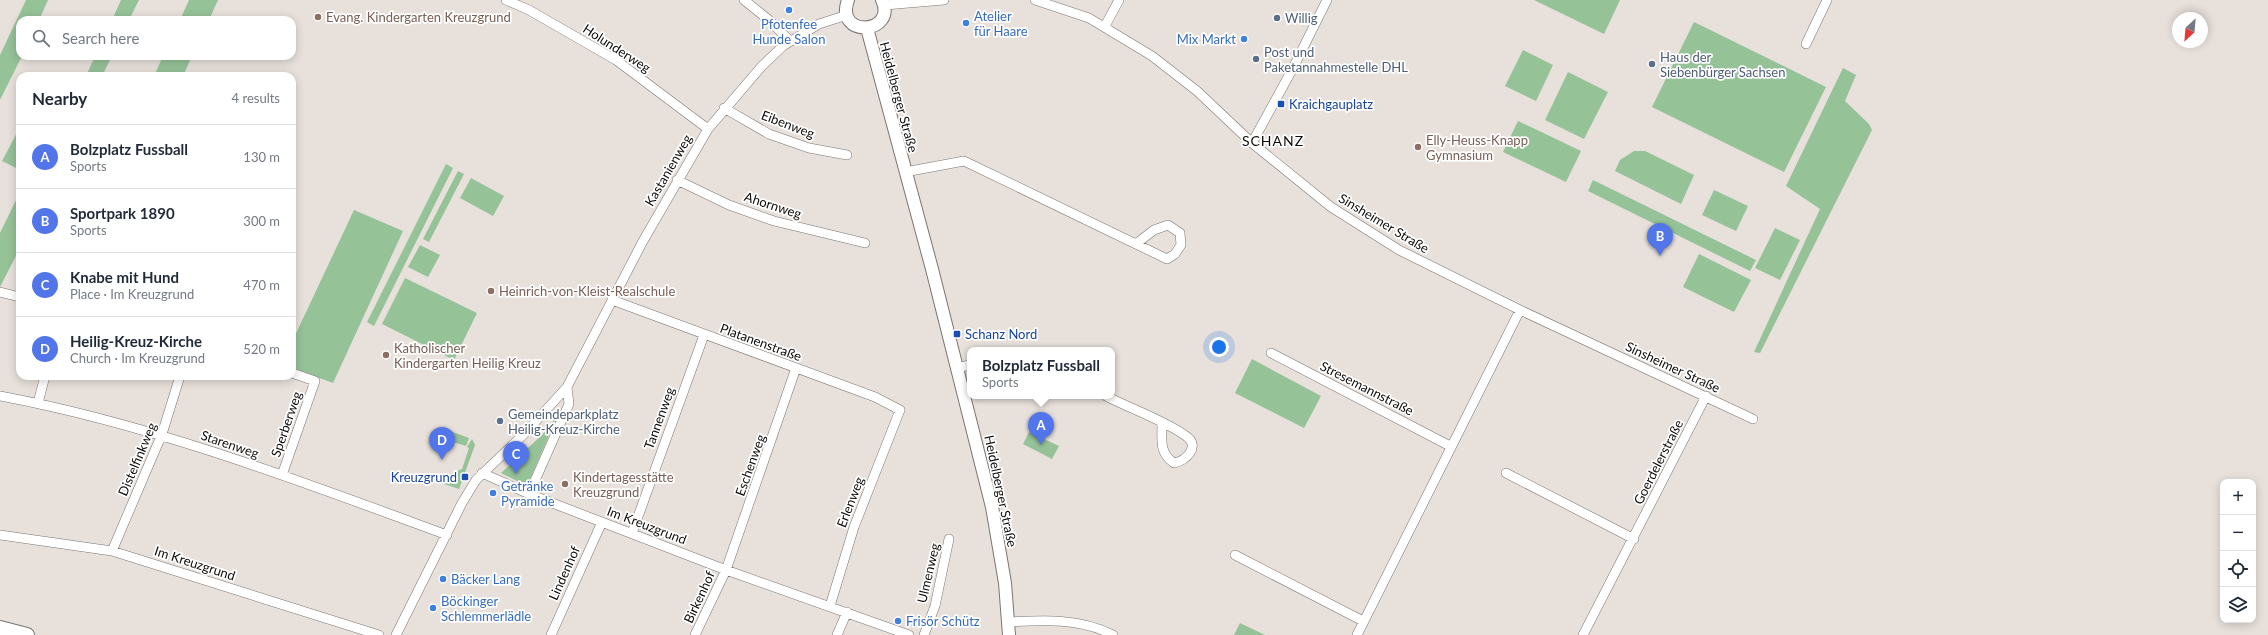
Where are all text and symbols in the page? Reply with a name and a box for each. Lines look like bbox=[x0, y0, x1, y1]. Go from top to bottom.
marker: Pfotenfee Hunde Salon bbox=[784, 5, 794, 15]
place label: Atelier für Haare bbox=[974, 8, 1028, 39]
place label: Evang. Kindergarten Kreuzgrund bbox=[326, 9, 511, 25]
place label: Willig bbox=[1285, 10, 1318, 26]
marker: Evang. Kindergarten Kreuzgrund bbox=[313, 12, 323, 22]
north arrow bbox=[2172, 12, 2208, 48]
marker: Willig bbox=[1272, 13, 1282, 23]
search box bbox=[16, 16, 296, 60]
place label: Pfotenfee Hunde Salon bbox=[753, 16, 825, 47]
marker: Atelier für Haare bbox=[961, 18, 971, 28]
street label: Holunderweg bbox=[580, 20, 654, 76]
icon: search bbox=[30, 27, 52, 49]
text: Search here bbox=[62, 29, 139, 47]
place label: Mix Markt bbox=[1177, 31, 1236, 47]
marker: Mix Markt bbox=[1239, 34, 1249, 44]
street label: Heidelberger Straße bbox=[877, 40, 921, 154]
place label: Post und Paketannahmestelle DHL bbox=[1264, 44, 1408, 75]
place label: Haus der Siebenbürger Sachsen bbox=[1660, 49, 1785, 80]
marker: Post und Paketannahmestelle DHL bbox=[1251, 54, 1261, 64]
marker: Haus der Siebenbürger Sachsen bbox=[1647, 59, 1657, 69]
text: Nearby bbox=[32, 88, 87, 109]
text: 4 results bbox=[232, 90, 280, 106]
place label: Kraichgauplatz bbox=[1289, 96, 1373, 112]
marker: Kraichgauplatz bbox=[1276, 99, 1286, 109]
street label: Eibenweg bbox=[759, 107, 817, 142]
street label: Kastanienweg bbox=[641, 131, 695, 209]
district label: SCHANZ bbox=[1242, 132, 1304, 149]
place label: Elly-Heuss-Knapp Gymnasium bbox=[1426, 132, 1528, 163]
text: Bolzplatz Fussball bbox=[70, 140, 188, 158]
marker: Elly-Heuss-Knapp Gymnasium bbox=[1413, 142, 1423, 152]
text: A bbox=[40, 149, 50, 165]
text: 130 m bbox=[243, 149, 280, 165]
text: Sports bbox=[70, 158, 107, 174]
street label: Ahornweg bbox=[742, 188, 804, 222]
street label: Sinsheimer Straße bbox=[1336, 190, 1432, 256]
text: Sportpark 1890 bbox=[70, 204, 175, 222]
text: B bbox=[41, 213, 49, 229]
text: 300 m bbox=[243, 213, 280, 229]
text: Sports bbox=[70, 222, 107, 238]
pin: B bbox=[1647, 223, 1673, 256]
text: Knabe mit Hund bbox=[70, 268, 179, 286]
text: C bbox=[41, 277, 49, 293]
text: 470 m bbox=[243, 277, 280, 293]
place label: Heinrich-von-Kleist-Realschule bbox=[499, 283, 675, 299]
text: Place · Im Kreuzgrund bbox=[70, 286, 194, 302]
marker: Heinrich-von-Kleist-Realschule bbox=[486, 286, 496, 296]
street label: Platanenstraße bbox=[718, 320, 804, 364]
place label: Schanz Nord bbox=[965, 326, 1037, 342]
marker: Schanz Nord bbox=[952, 329, 962, 339]
text: Heilig-Kreuz-Kirche bbox=[70, 332, 202, 350]
your location bbox=[1209, 337, 1229, 357]
street label: Sinsheimer Straße bbox=[1623, 338, 1723, 396]
place label: Katholischer Kindergarten Heilig Kreuz bbox=[394, 340, 541, 371]
text: D bbox=[40, 341, 50, 357]
text: 520 m bbox=[243, 341, 280, 357]
popup bbox=[967, 347, 1115, 399]
text: Church · Im Kreuzgrund bbox=[70, 350, 205, 366]
marker: Katholischer Kindergarten Heilig Kreuz bbox=[381, 350, 391, 360]
text: Bolzplatz Fussball bbox=[982, 356, 1100, 374]
street label: Stresemannstraße bbox=[1318, 358, 1417, 418]
text: Sports bbox=[982, 374, 1019, 390]
street label: Tannenweg bbox=[640, 385, 678, 451]
street label: Sperberweg bbox=[267, 389, 305, 459]
place label: Gemeindeparkplatz Heilig-Kreuz-Kirche bbox=[508, 406, 620, 437]
pin: A bbox=[1028, 412, 1054, 445]
marker: Gemeindeparkplatz Heilig-Kreuz-Kirche bbox=[495, 416, 505, 426]
street label: Goerdelerstraße bbox=[1630, 417, 1686, 507]
street label: Distelfinkweg bbox=[114, 420, 160, 498]
street label: Starenweg bbox=[199, 427, 261, 461]
pin: D bbox=[429, 427, 455, 460]
street label: Eschenweg bbox=[731, 432, 769, 498]
street label: Heidelberger Straße bbox=[981, 434, 1021, 548]
pin: C bbox=[503, 441, 529, 474]
place label: Kreuzgrund bbox=[391, 469, 457, 485]
place label: Kindertagesstätte Kreuzgrund bbox=[573, 469, 674, 500]
marker: Kreuzgrund bbox=[460, 472, 470, 482]
street label: Erlenweg bbox=[833, 474, 867, 530]
place label: Getränke Pyramide bbox=[501, 478, 555, 509]
marker: Kindertagesstätte Kreuzgrund bbox=[560, 479, 570, 489]
map controls bbox=[2220, 479, 2256, 623]
button: + bbox=[2220, 479, 2256, 515]
marker: Getränke Pyramide bbox=[488, 488, 498, 498]
street label: Im Kreuzgrund bbox=[605, 502, 689, 548]
button: − bbox=[2220, 515, 2256, 551]
street label: Ulmenweg bbox=[913, 541, 943, 605]
street label: Im Kreuzgrund bbox=[153, 542, 237, 584]
street label: Lindenhof bbox=[545, 543, 583, 603]
button: locate bbox=[2220, 551, 2256, 587]
street label: Birkenhof bbox=[680, 568, 718, 626]
place label: Bäcker Lang bbox=[451, 571, 520, 587]
marker: Bäcker Lang bbox=[438, 574, 448, 584]
button: layers bbox=[2220, 587, 2256, 623]
place label: Böckinger Schlemmerlädle bbox=[441, 593, 531, 624]
marker: Böckinger Schlemmerlädle bbox=[428, 603, 438, 613]
place label: Frisör Schütz bbox=[906, 613, 980, 629]
marker: Frisör Schütz bbox=[893, 616, 903, 626]

